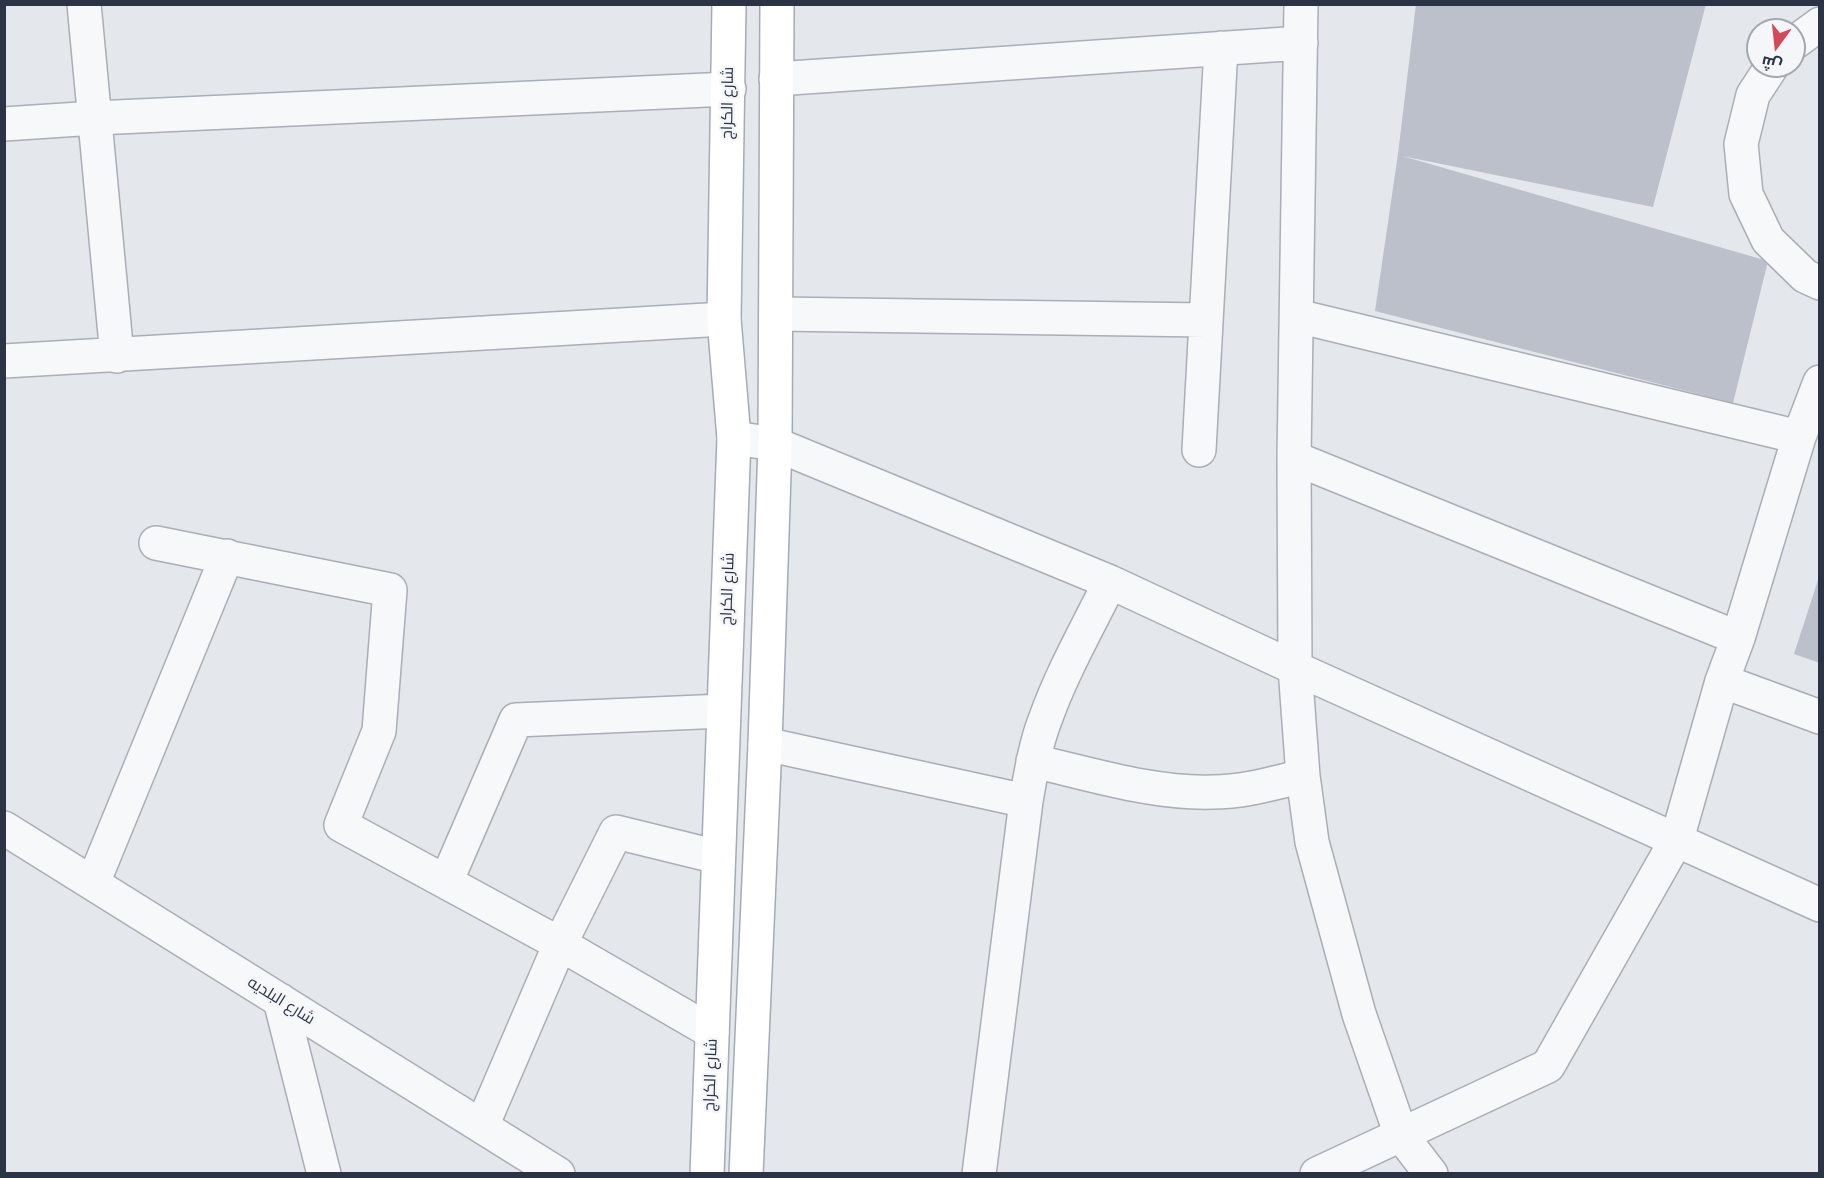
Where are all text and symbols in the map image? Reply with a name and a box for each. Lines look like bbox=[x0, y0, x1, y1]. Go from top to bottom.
north arrow bbox=[1746, 18, 1806, 78]
text: ش bbox=[1759, 52, 1784, 76]
street label: شارع الكراج bbox=[718, 66, 738, 140]
street label: شارع الكراج bbox=[717, 552, 739, 626]
street label: شارع البلديه bbox=[244, 973, 318, 1029]
street label: شارع الكراج bbox=[700, 1038, 722, 1112]

